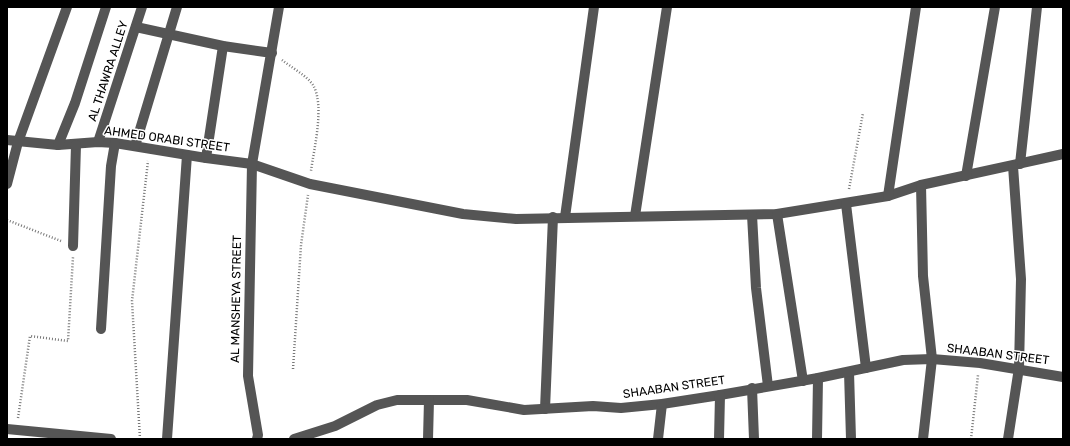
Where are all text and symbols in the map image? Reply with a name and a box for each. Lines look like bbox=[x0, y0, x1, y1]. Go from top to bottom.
street label: AL THAWRA ALLEY bbox=[85, 19, 131, 123]
street label: AHMED ORABI STREET bbox=[103, 123, 231, 155]
street label: AL MANSHEYA STREET bbox=[228, 235, 244, 363]
street label: SHAABAN STREET bbox=[946, 341, 1050, 367]
street label: SHAABAN STREET bbox=[622, 373, 726, 401]

